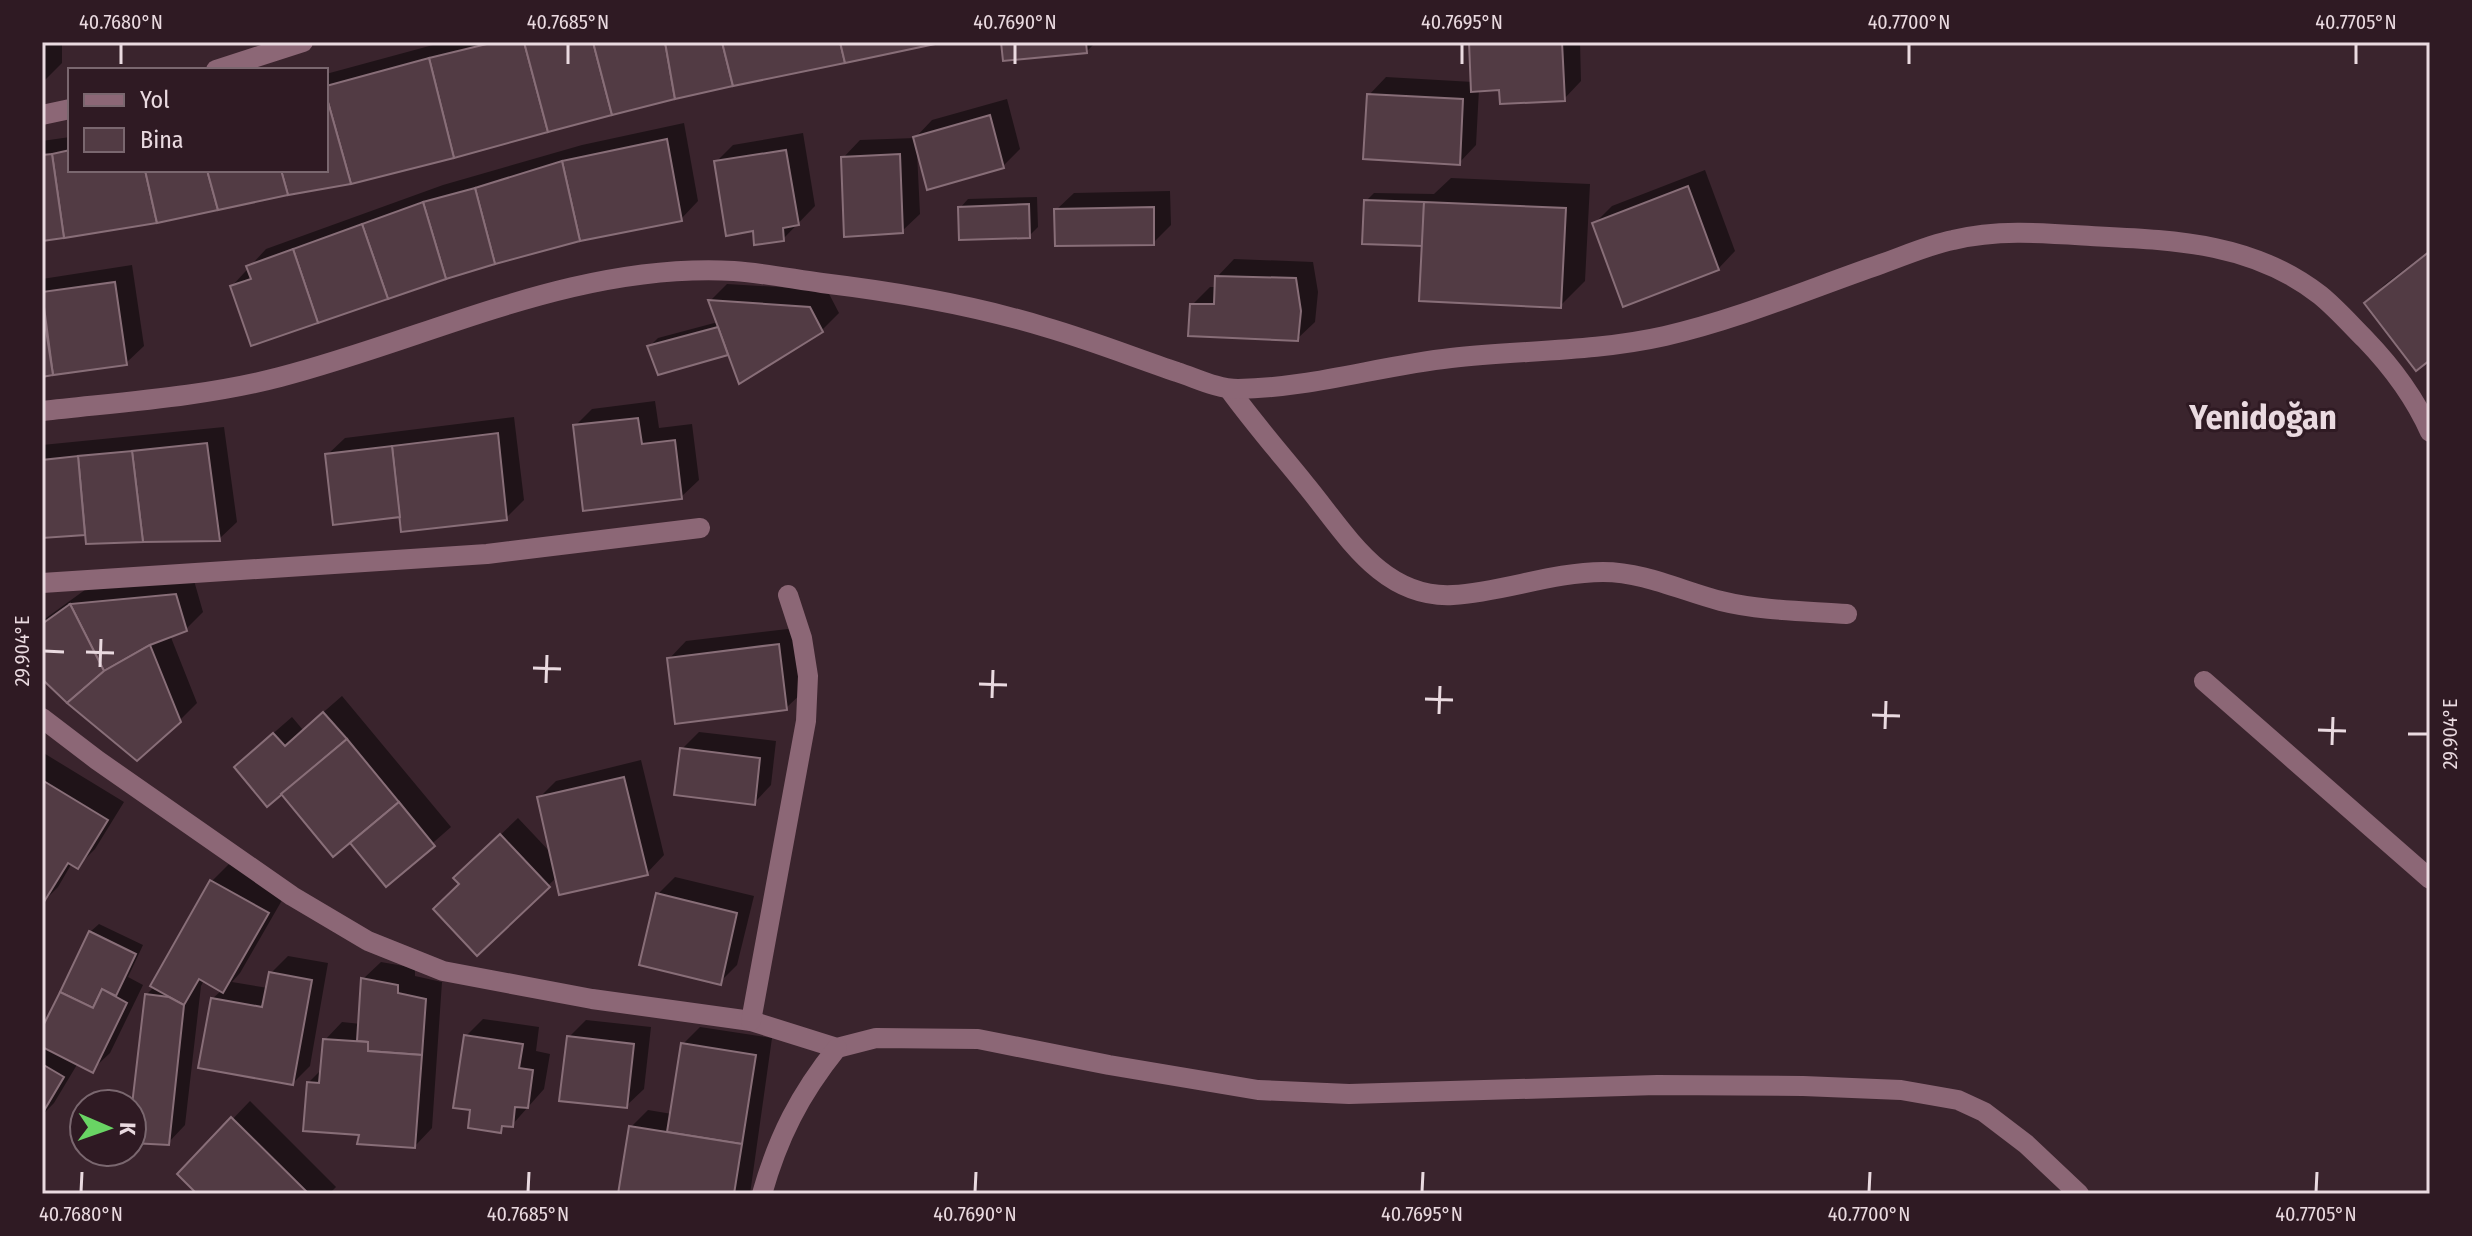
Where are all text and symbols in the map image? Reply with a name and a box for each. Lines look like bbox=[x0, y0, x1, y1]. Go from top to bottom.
text: 40.7680°N bbox=[79, 10, 163, 34]
text: 40.7685°N bbox=[527, 10, 609, 34]
text: 40.7690°N bbox=[973, 10, 1057, 34]
text: 40.7695°N bbox=[1421, 10, 1503, 34]
text: 40.7700°N bbox=[1868, 10, 1950, 34]
text: 40.7705°N bbox=[2315, 10, 2397, 34]
legend bbox=[68, 68, 328, 172]
text: Yol bbox=[140, 86, 170, 114]
text: Bina bbox=[140, 126, 184, 154]
district label: Yenidoğan bbox=[2188, 397, 2337, 438]
text: 29.904°E bbox=[10, 616, 34, 686]
text: 29.904°E bbox=[2438, 699, 2462, 769]
north arrow bbox=[68, 1088, 148, 1168]
text: K bbox=[114, 1122, 141, 1137]
text: 40.7680°N bbox=[39, 1202, 123, 1226]
text: 40.7685°N bbox=[487, 1202, 569, 1226]
text: 40.7690°N bbox=[933, 1202, 1017, 1226]
text: 40.7695°N bbox=[1381, 1202, 1463, 1226]
text: 40.7700°N bbox=[1828, 1202, 1910, 1226]
text: 40.7705°N bbox=[2275, 1202, 2357, 1226]

